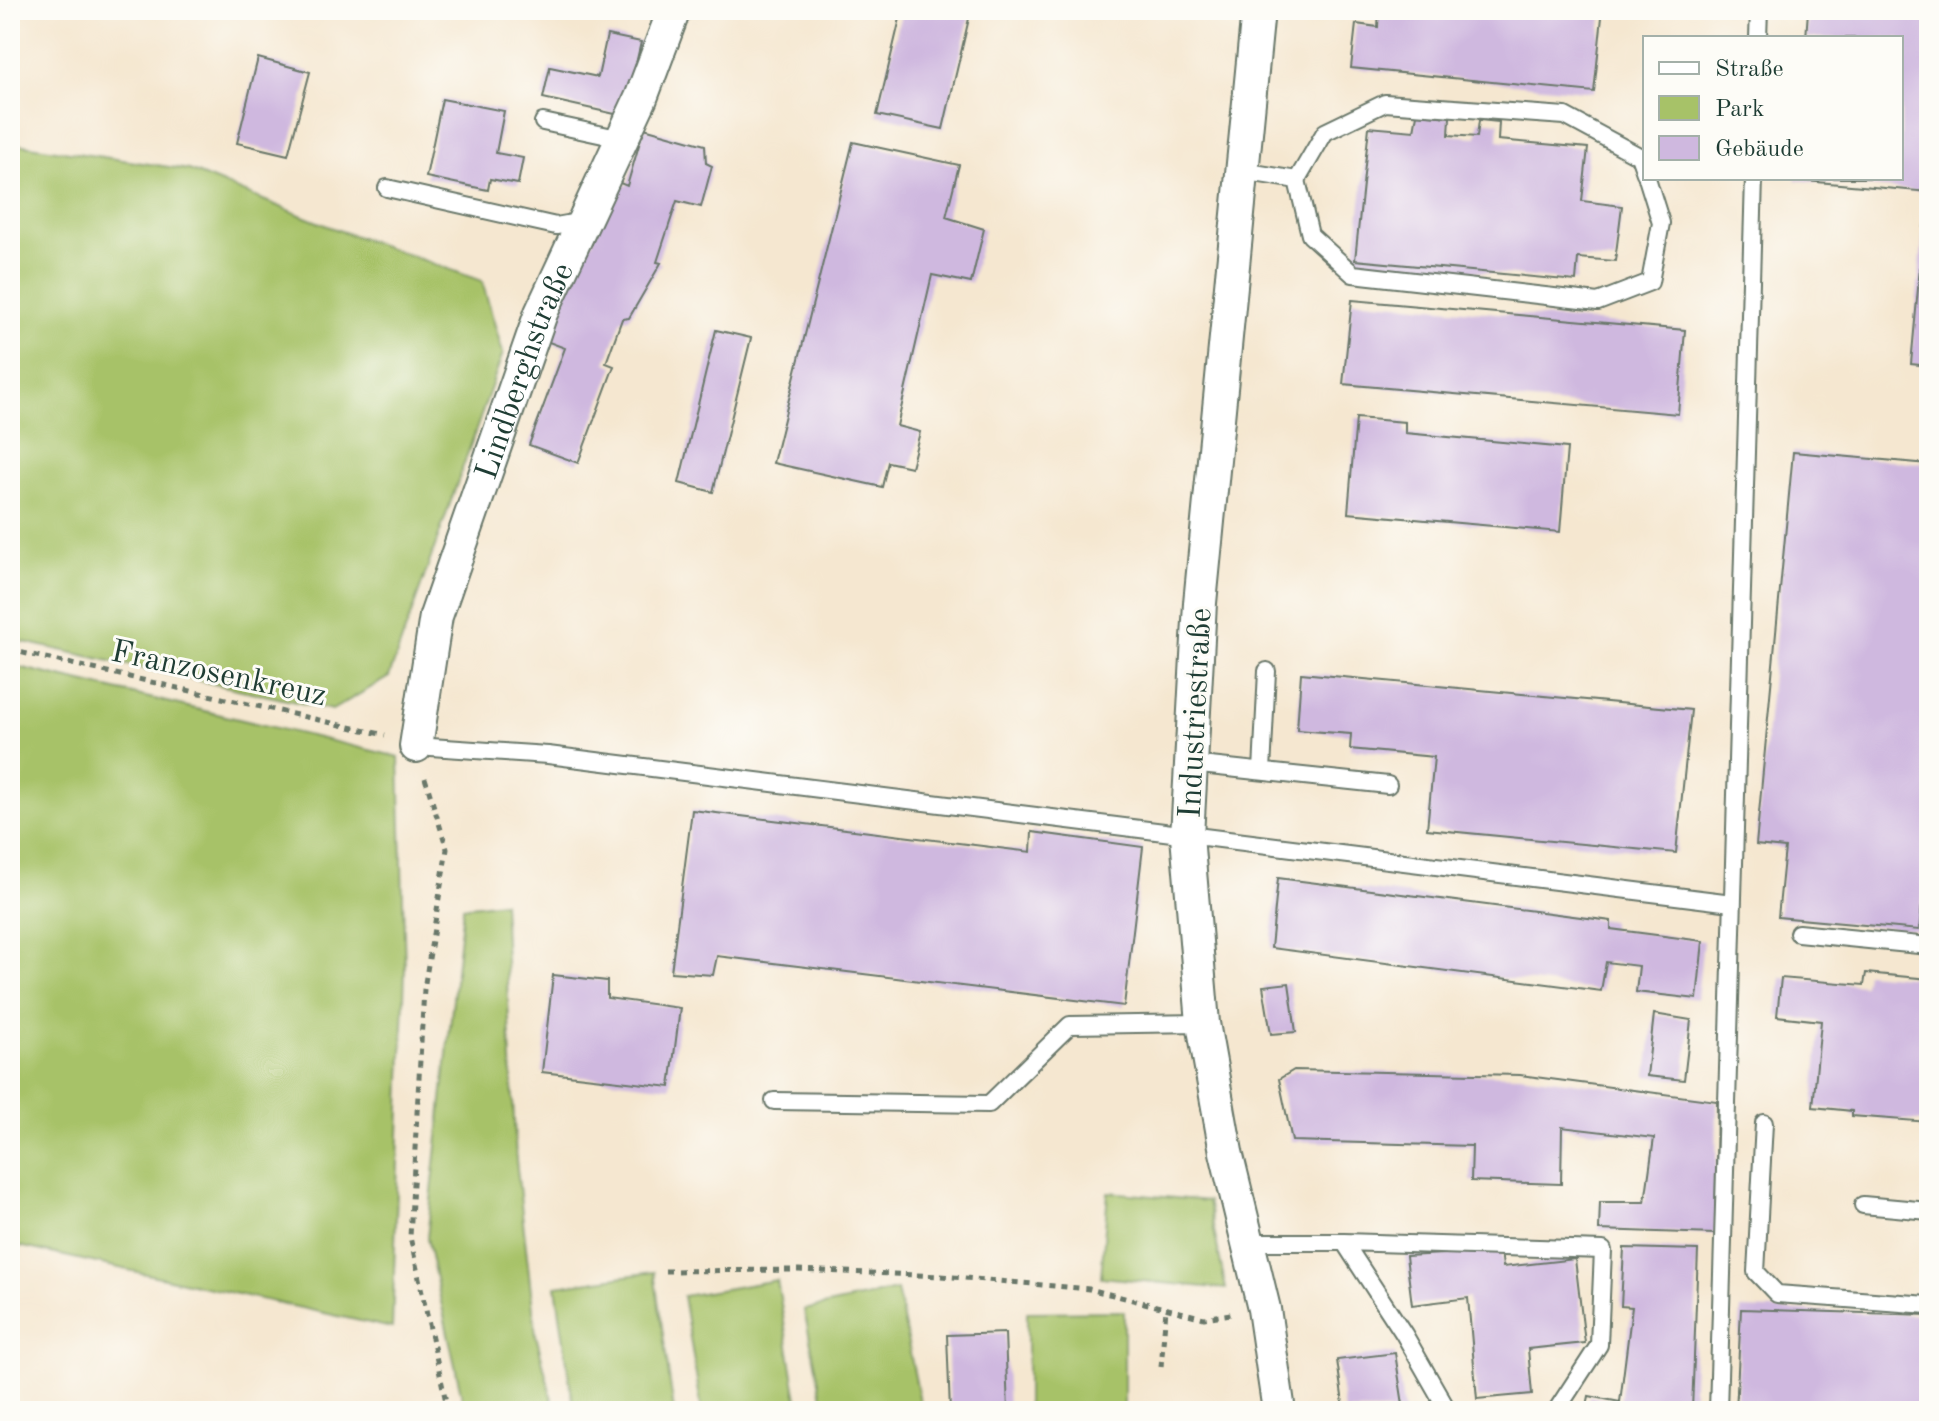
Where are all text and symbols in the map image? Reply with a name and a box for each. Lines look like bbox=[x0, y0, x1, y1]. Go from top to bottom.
legend bbox=[1643, 36, 1903, 180]
text: Straße bbox=[1715, 58, 1784, 82]
text: Park bbox=[1715, 98, 1764, 122]
text: Gebäude bbox=[1715, 138, 1804, 162]
street label: Lindberghstraße bbox=[472, 258, 581, 484]
street label: Industriestraße bbox=[1176, 607, 1218, 819]
street label: Franzosenkreuz bbox=[108, 636, 329, 713]

